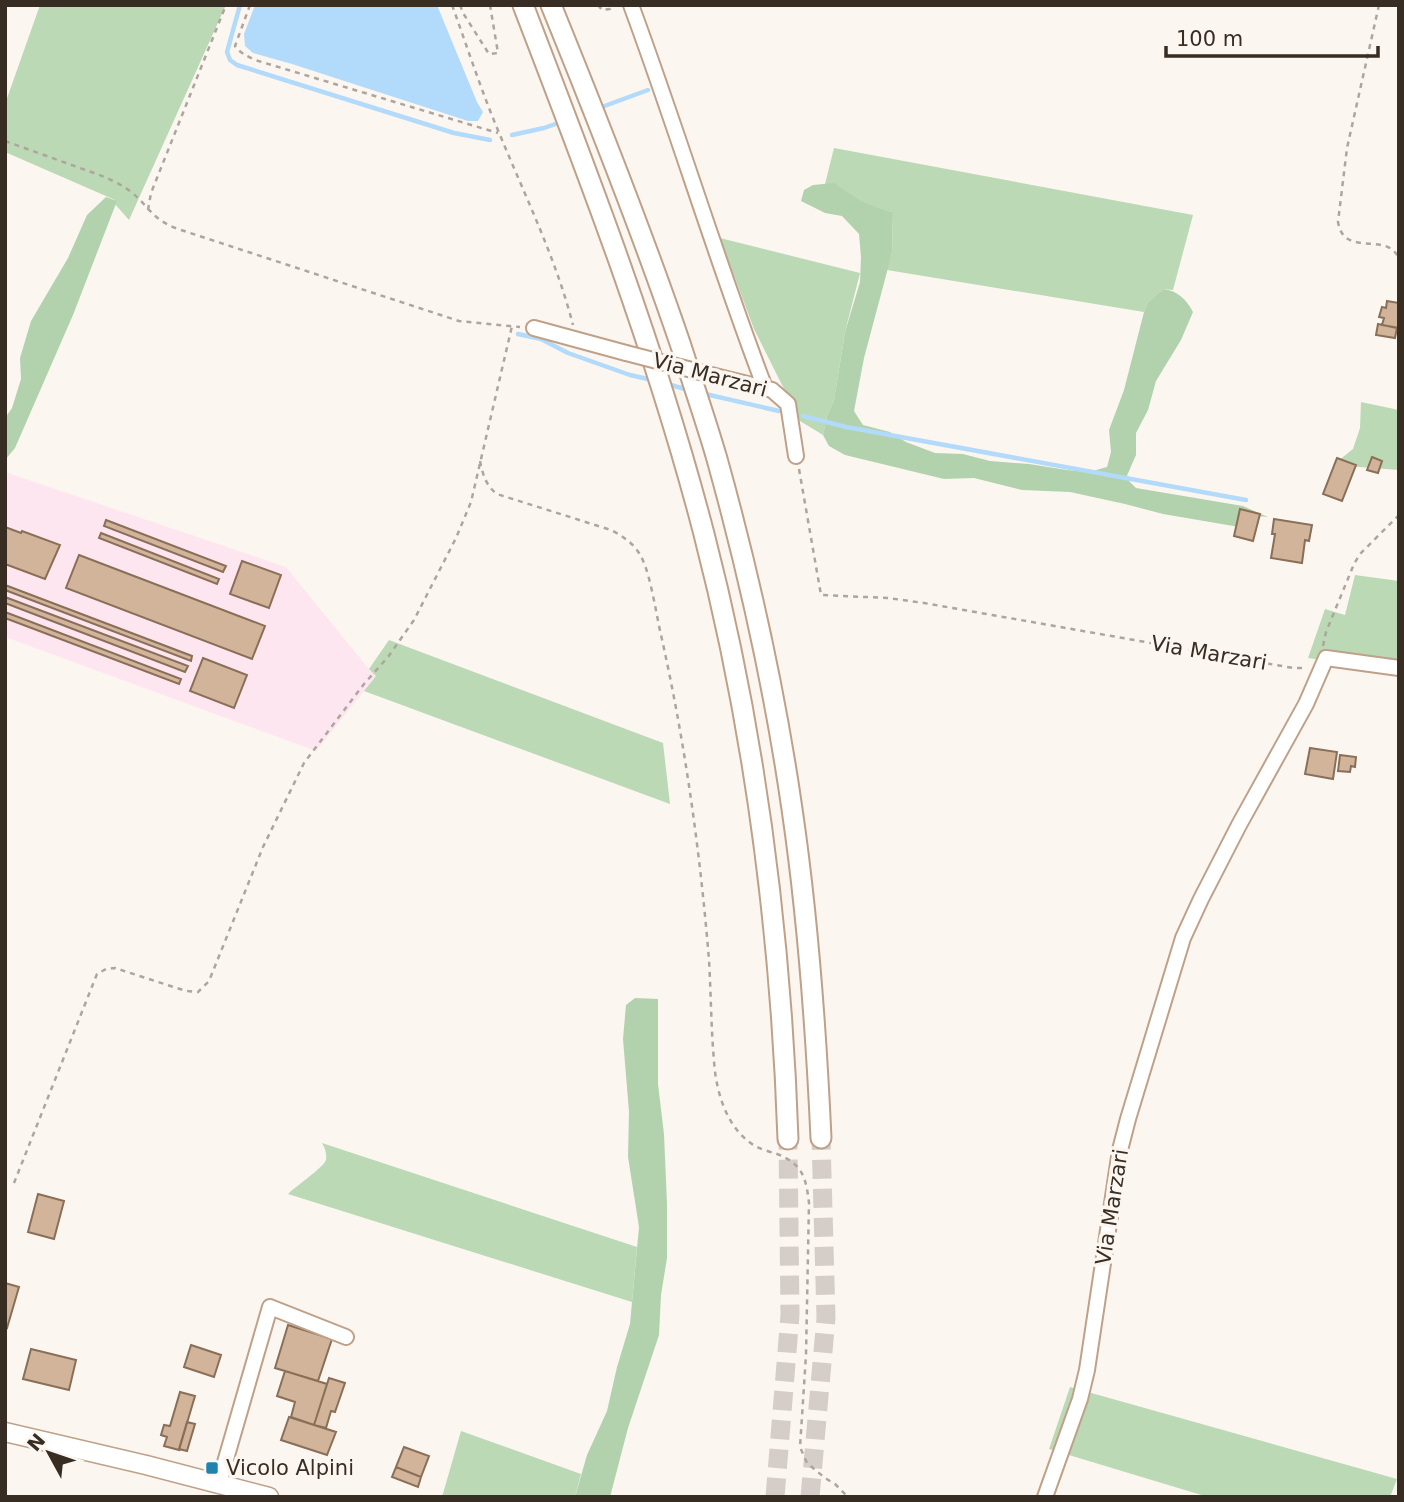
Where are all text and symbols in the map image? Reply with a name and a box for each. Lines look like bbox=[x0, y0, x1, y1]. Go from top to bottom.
scale bar bbox=[1166, 14, 1378, 58]
text: 100 m bbox=[1176, 27, 1243, 51]
street label: Via Marzari bbox=[650, 348, 770, 402]
street label: Via Marzari bbox=[1149, 631, 1269, 675]
street label: Via Marzari bbox=[1091, 1147, 1133, 1267]
north arrow bbox=[14, 1418, 84, 1488]
text: N bbox=[22, 1429, 50, 1455]
place label: Vicolo Alpini bbox=[226, 1456, 354, 1480]
marker: Vicolo Alpini bbox=[204, 1460, 220, 1476]

